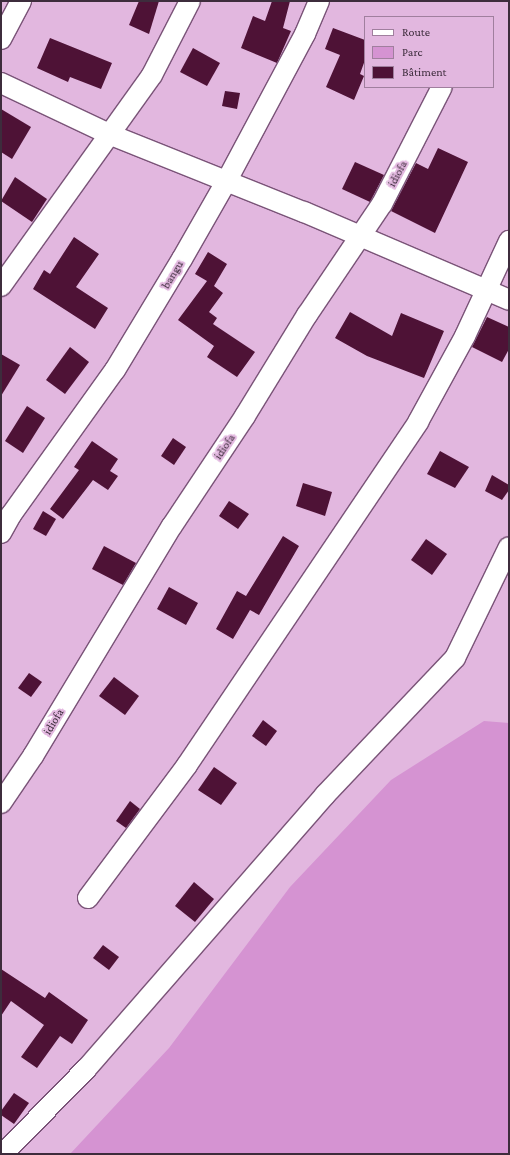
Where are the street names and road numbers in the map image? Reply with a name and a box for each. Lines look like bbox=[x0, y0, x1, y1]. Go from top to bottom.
street label: idiofa bbox=[385, 158, 411, 190]
street label: bangu bbox=[159, 258, 187, 292]
street label: idiofa bbox=[211, 432, 239, 462]
street label: idiofa bbox=[41, 706, 67, 738]

